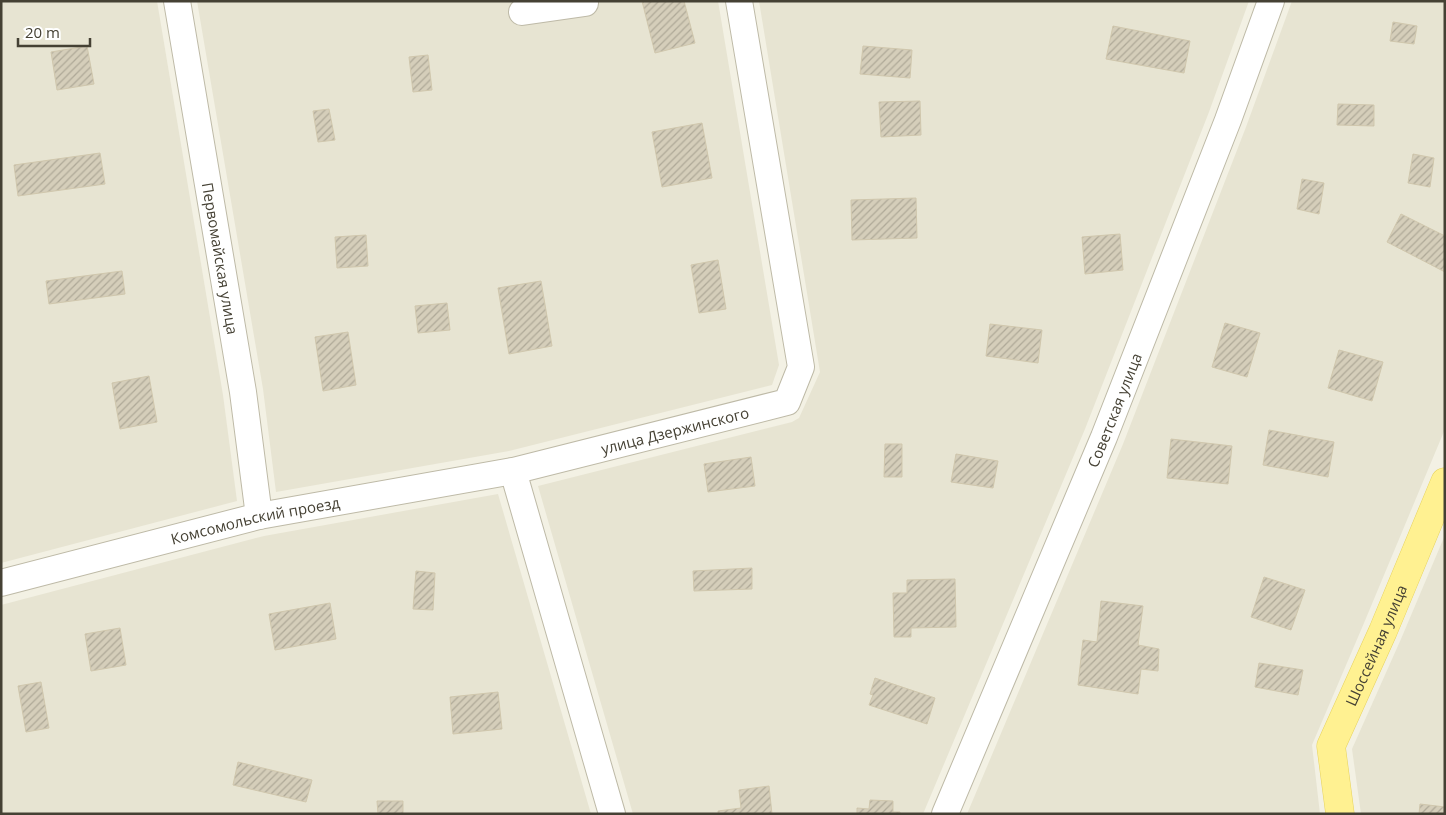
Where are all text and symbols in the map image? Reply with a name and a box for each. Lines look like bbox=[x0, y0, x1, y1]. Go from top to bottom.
scale bar bbox=[18, 15, 90, 47]
text: 20 m bbox=[25, 22, 60, 42]
street label: Первомайская улица bbox=[198, 181, 243, 336]
street label: Советская улица bbox=[1082, 350, 1146, 470]
street label: улица Дзержинского bbox=[599, 402, 751, 458]
street label: Комсомольский проезд bbox=[168, 492, 342, 549]
street label: Шоссейная улица bbox=[1341, 582, 1411, 709]

